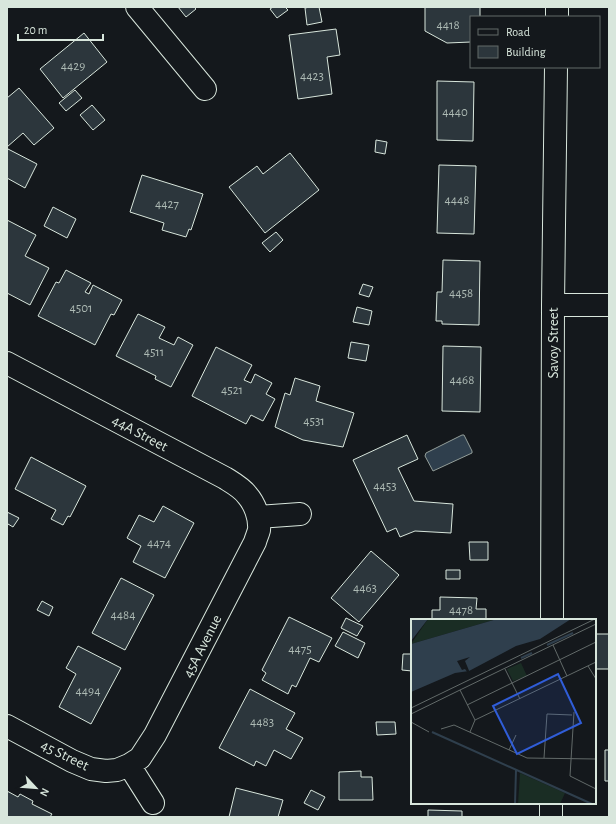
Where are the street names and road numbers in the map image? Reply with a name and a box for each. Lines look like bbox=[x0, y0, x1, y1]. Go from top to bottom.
street label: Savoy Street bbox=[546, 307, 561, 379]
street label: 44A Street bbox=[109, 413, 170, 454]
street label: 45A Avenue bbox=[180, 612, 225, 680]
street label: 45 Street bbox=[38, 737, 91, 774]

